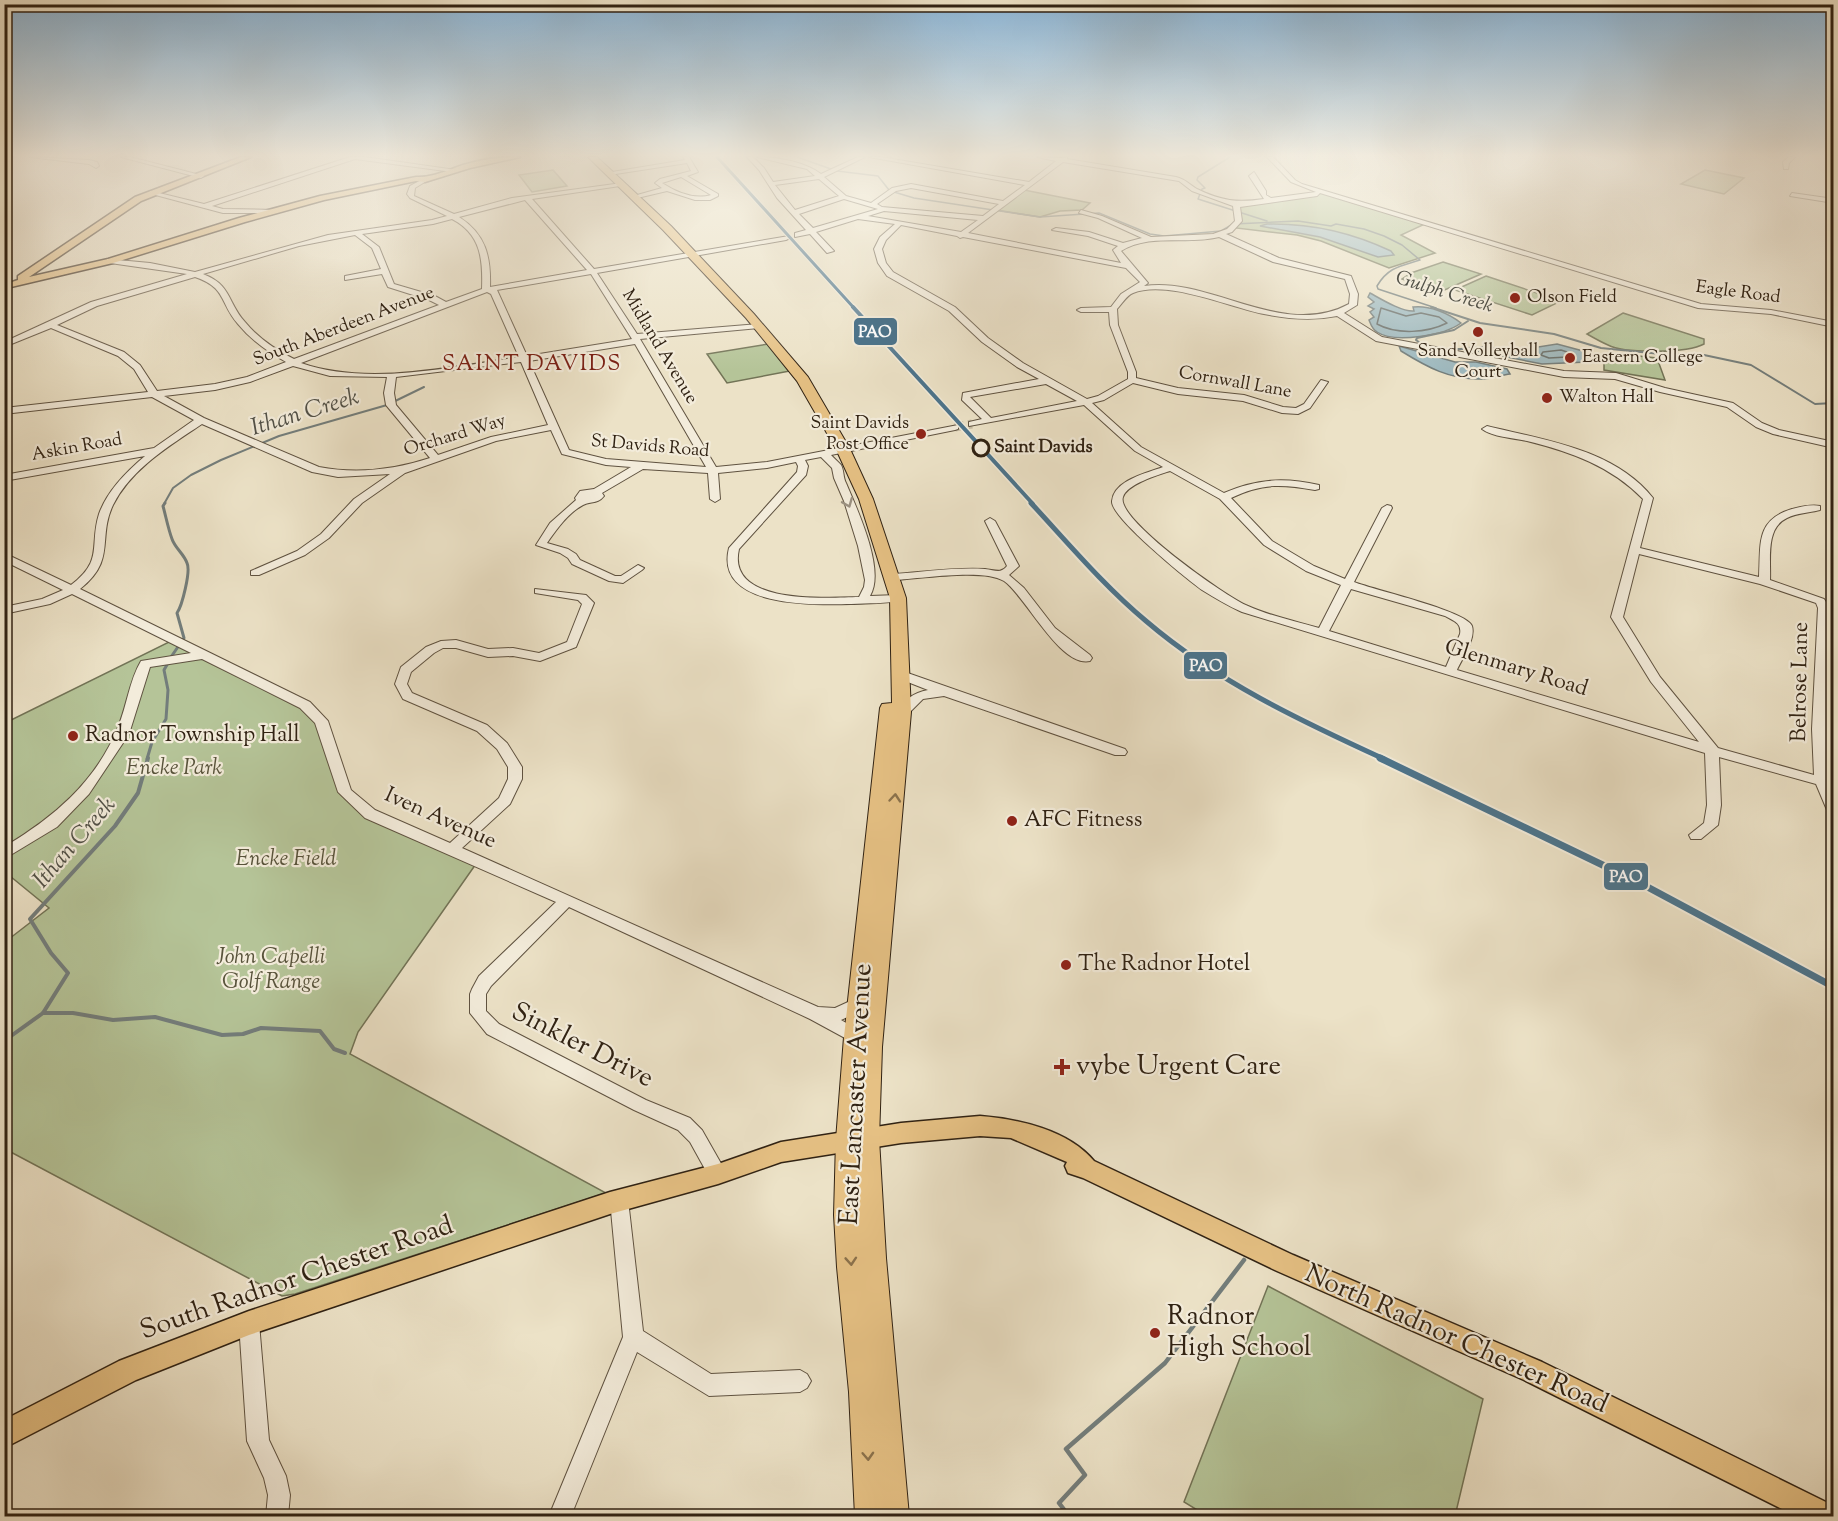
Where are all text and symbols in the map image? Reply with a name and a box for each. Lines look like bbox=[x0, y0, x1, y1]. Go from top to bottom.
water label: Gulph Creek bbox=[1392, 264, 1496, 322]
street label: Eagle Road bbox=[1694, 275, 1782, 311]
street label: South Aberdeen Avenue bbox=[250, 280, 438, 374]
street label: Midland Avenue bbox=[614, 285, 704, 409]
place label: Olson Field bbox=[1527, 285, 1617, 311]
marker: Olson Field bbox=[1508, 291, 1522, 305]
line badge: PAO bbox=[853, 317, 898, 346]
text: PAO bbox=[858, 322, 892, 345]
marker: Sand Volleyball Court bbox=[1471, 325, 1485, 339]
place label: Sand Volleyball Court bbox=[1418, 339, 1538, 386]
place label: Eastern College bbox=[1582, 345, 1703, 371]
district label: SAINT DAVIDS bbox=[442, 349, 622, 381]
marker: Eastern College bbox=[1563, 351, 1577, 365]
street label: Cornwall Lane bbox=[1176, 360, 1294, 406]
water label: Ithan Creek bbox=[247, 380, 363, 446]
place label: Walton Hall bbox=[1559, 385, 1654, 411]
marker: Walton Hall bbox=[1540, 391, 1554, 405]
street label: Orchard Way bbox=[401, 408, 509, 464]
place label: Saint Davids Post Office bbox=[810, 411, 909, 458]
street label: Askin Road bbox=[30, 427, 124, 469]
marker: Saint Davids Post Office bbox=[914, 427, 928, 441]
street label: St Davids Road bbox=[590, 429, 710, 465]
place label: Saint Davids bbox=[994, 435, 1093, 461]
marker: Saint Davids bbox=[972, 439, 990, 457]
one-way arrow bbox=[841, 497, 853, 508]
street label: Belrose Lane bbox=[1784, 622, 1818, 742]
street label: Glenmary Road bbox=[1440, 632, 1592, 706]
line badge: PAO bbox=[1183, 651, 1228, 680]
text: PAO bbox=[1189, 656, 1223, 679]
place label: Radnor Township Hall bbox=[85, 720, 300, 752]
marker: Radnor Township Hall bbox=[66, 729, 80, 743]
park label: Encke Park bbox=[126, 753, 222, 785]
street label: Iven Avenue bbox=[379, 780, 501, 858]
water label: Ithan Creek bbox=[26, 790, 124, 896]
one-way arrow bbox=[888, 793, 901, 802]
place label: AFC Fitness bbox=[1024, 805, 1142, 837]
marker: AFC Fitness bbox=[1005, 814, 1019, 828]
park label: Encke Field bbox=[236, 844, 337, 876]
line badge: PAO bbox=[1603, 862, 1649, 891]
text: PAO bbox=[1609, 867, 1643, 890]
park label: John Capelli Golf Range bbox=[216, 942, 325, 999]
place label: The Radnor Hotel bbox=[1078, 949, 1250, 981]
marker: The Radnor Hotel bbox=[1059, 958, 1073, 972]
street label: East Lancaster Avenue bbox=[831, 962, 883, 1226]
street label: Sinkler Drive bbox=[504, 993, 660, 1099]
place label: vybe Urgent Care bbox=[1076, 1048, 1281, 1087]
marker: vybe Urgent Care bbox=[1053, 1058, 1071, 1076]
street label: South Radnor Chester Road bbox=[135, 1207, 459, 1351]
street label: North Radnor Chester Road bbox=[1298, 1255, 1614, 1425]
one-way arrow bbox=[844, 1257, 857, 1266]
place label: Radnor High School bbox=[1167, 1298, 1312, 1368]
marker: Radnor High School bbox=[1148, 1326, 1162, 1340]
one-way arrow bbox=[861, 1451, 874, 1460]

